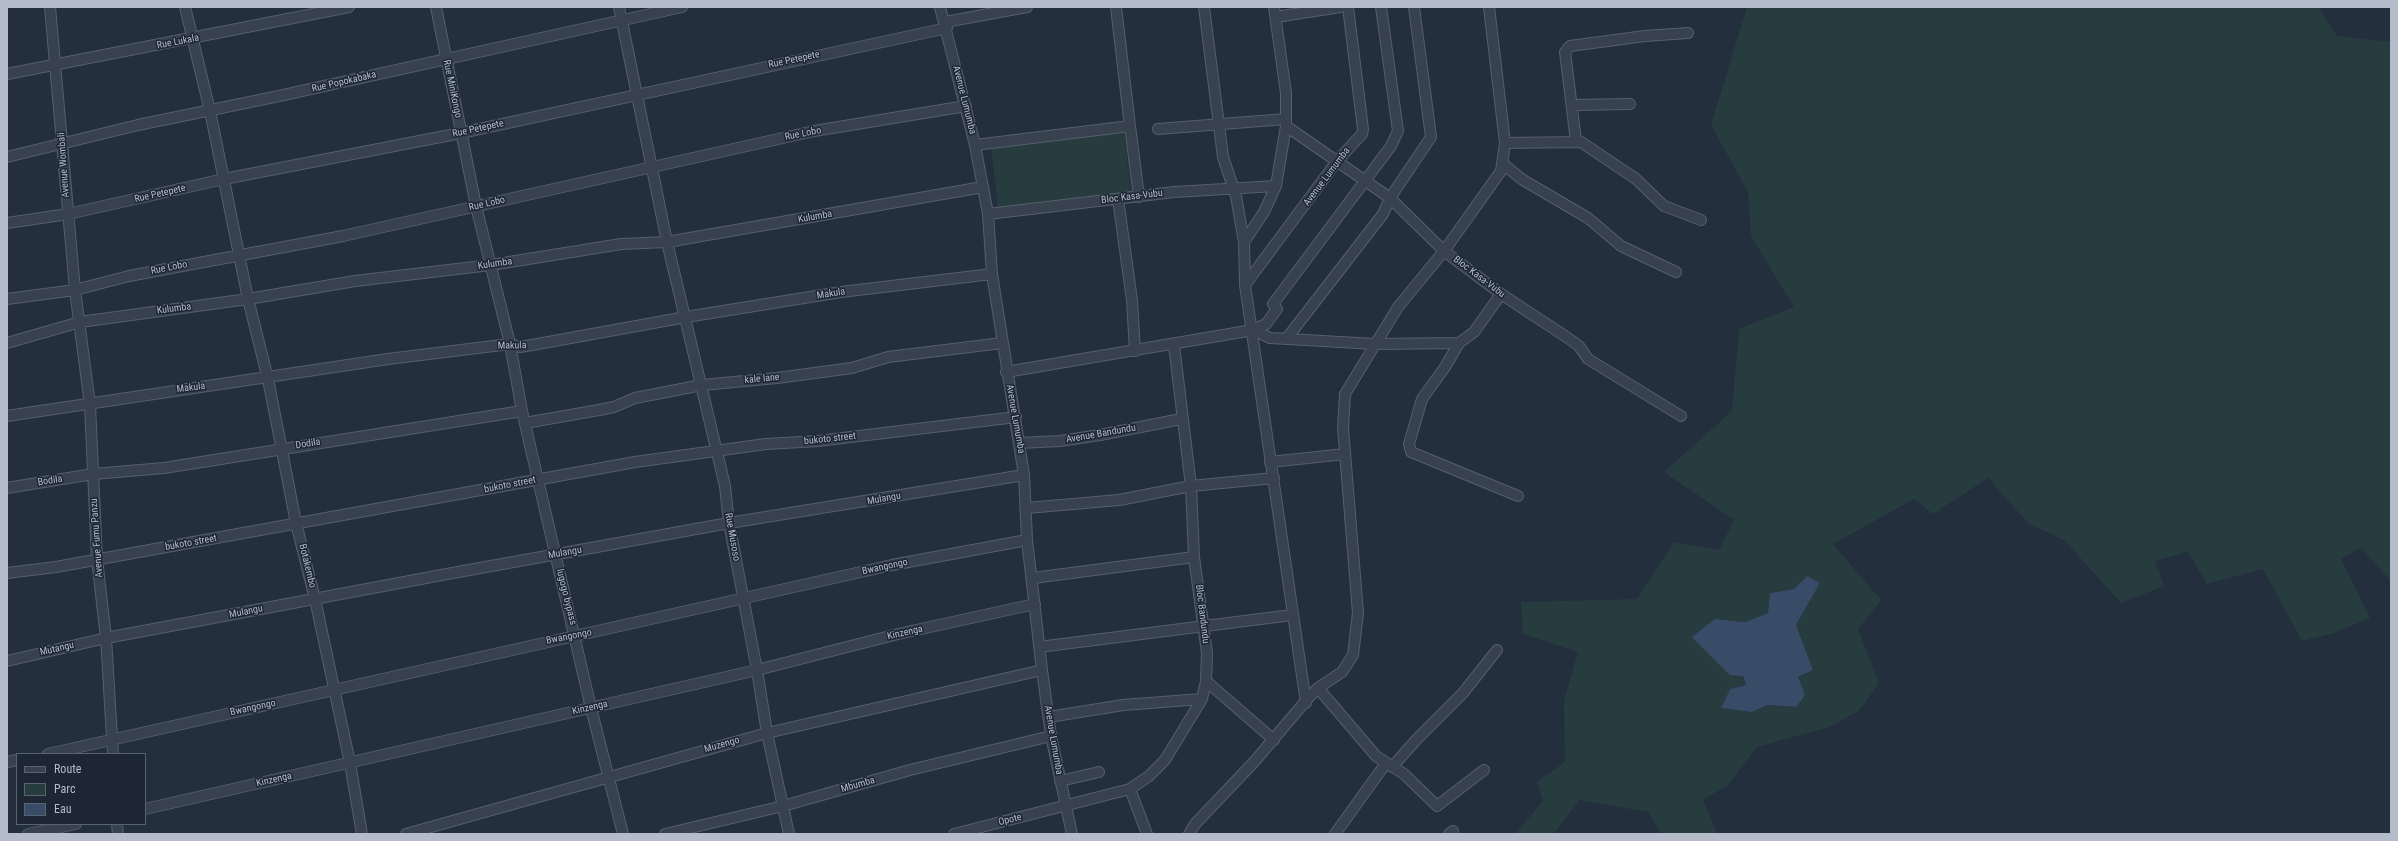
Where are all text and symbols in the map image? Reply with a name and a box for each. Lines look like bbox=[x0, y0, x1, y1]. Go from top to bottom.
street label: Rue Lukala bbox=[156, 32, 200, 52]
street label: Rue Petepete bbox=[767, 49, 821, 71]
street label: Rue MiniKongo bbox=[440, 59, 464, 119]
street label: Avenue Lumumba bbox=[950, 65, 978, 135]
street label: Rue Popokabaka bbox=[311, 69, 377, 95]
street label: Rue Petepete bbox=[451, 118, 505, 140]
street label: Rue Lobo bbox=[784, 125, 822, 143]
street label: Avenue Wombali bbox=[56, 132, 72, 198]
street label: Avenue Lumumba bbox=[1301, 145, 1353, 209]
street label: Rue Petepete bbox=[133, 182, 187, 206]
street label: Bloc Kasa-Vubu bbox=[1101, 187, 1163, 207]
street label: Rue Lobo bbox=[468, 194, 506, 214]
street label: Kulumba bbox=[797, 208, 833, 226]
street label: Bloc Kasa-Vubu bbox=[1451, 254, 1507, 300]
street label: Kulumba bbox=[477, 256, 513, 272]
street label: Rue Lobo bbox=[150, 259, 188, 277]
street label: Makula bbox=[816, 286, 846, 302]
street label: Kulumba bbox=[156, 301, 192, 317]
street label: Makula bbox=[498, 340, 526, 352]
street label: kale lane bbox=[744, 371, 780, 387]
street label: Makula bbox=[176, 380, 206, 396]
street label: Avenue Lumumba bbox=[1003, 383, 1027, 455]
street label: Avenue Bandundu bbox=[1065, 422, 1137, 446]
street label: bukoto street bbox=[803, 430, 857, 448]
street label: Dodila bbox=[295, 436, 321, 452]
street label: Bodila bbox=[37, 473, 63, 489]
street label: bukoto street bbox=[483, 474, 537, 496]
street label: Mulangu bbox=[866, 490, 902, 508]
street label: Avenue Fumu Panzu bbox=[88, 498, 106, 578]
street label: Rue Musoso bbox=[722, 512, 742, 562]
street label: bukoto street bbox=[164, 533, 218, 553]
street label: Botakembo bbox=[296, 543, 318, 589]
street label: Mulangu bbox=[547, 544, 583, 562]
street label: Bwangongo bbox=[861, 556, 909, 578]
street label: lugogo bypass bbox=[553, 568, 579, 626]
street label: Bloc Bandundu bbox=[1192, 584, 1212, 644]
street label: Mulangu bbox=[228, 603, 264, 621]
street label: Kinzenga bbox=[886, 623, 924, 643]
street label: Bwangongo bbox=[545, 627, 593, 647]
street label: Mutangu bbox=[39, 639, 75, 659]
street label: Bwangongo bbox=[229, 697, 277, 719]
street label: Kinzenga bbox=[571, 698, 609, 718]
street label: Avenue Lumumba bbox=[1041, 704, 1065, 776]
street label: Muzengo bbox=[703, 734, 741, 756]
legend bbox=[16, 753, 146, 825]
text: Route bbox=[54, 762, 81, 776]
street label: Kinzenga bbox=[255, 770, 293, 790]
street label: Mbumba bbox=[840, 774, 876, 796]
text: Parc bbox=[54, 782, 75, 796]
text: Eau bbox=[54, 802, 72, 816]
street label: Opote bbox=[997, 811, 1023, 829]

